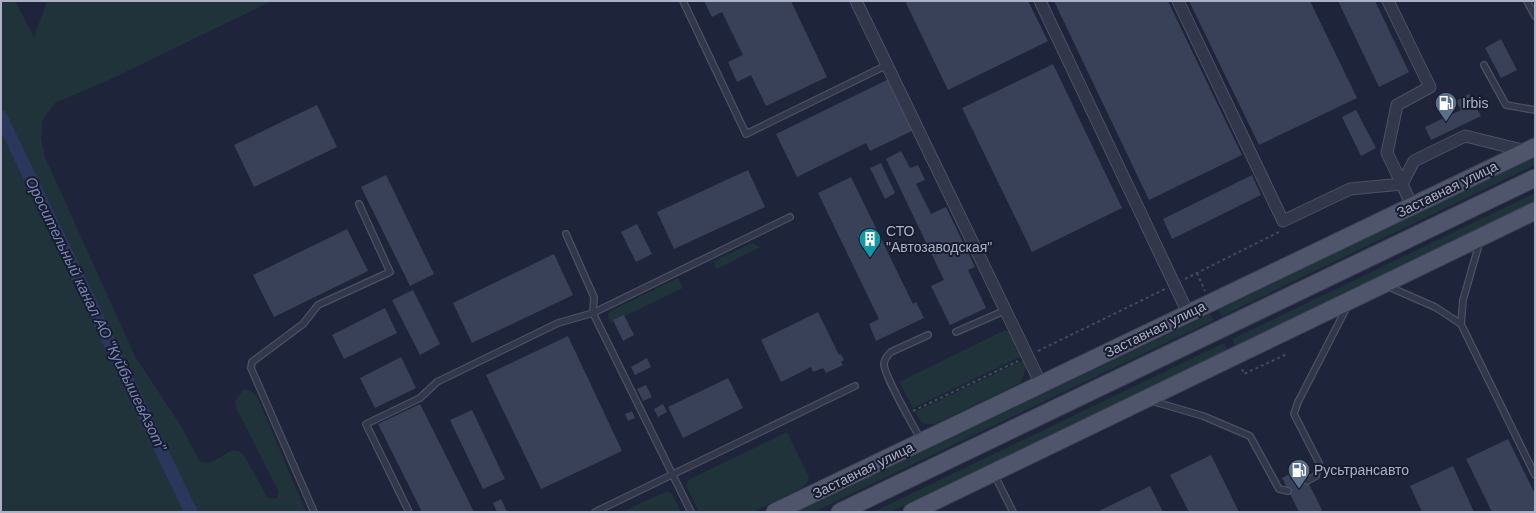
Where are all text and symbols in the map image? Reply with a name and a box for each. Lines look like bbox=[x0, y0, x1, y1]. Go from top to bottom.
fuel station icon: Irbis bbox=[1433, 90, 1459, 123]
place label: Irbis bbox=[1462, 95, 1488, 111]
street label: Заставная улица bbox=[1394, 158, 1500, 220]
water label: Оросительный канал АО "КуйбышевАзот" bbox=[22, 174, 171, 454]
place label: СТО "Автозаводская" bbox=[886, 223, 992, 255]
building icon: СТО "Автозаводская" bbox=[857, 226, 883, 259]
street label: Заставная улица bbox=[1102, 298, 1208, 360]
street label: Заставная улица bbox=[810, 439, 916, 501]
fuel station icon: Русьтрансавто bbox=[1286, 457, 1312, 490]
place label: Русьтрансавто bbox=[1314, 462, 1409, 478]

